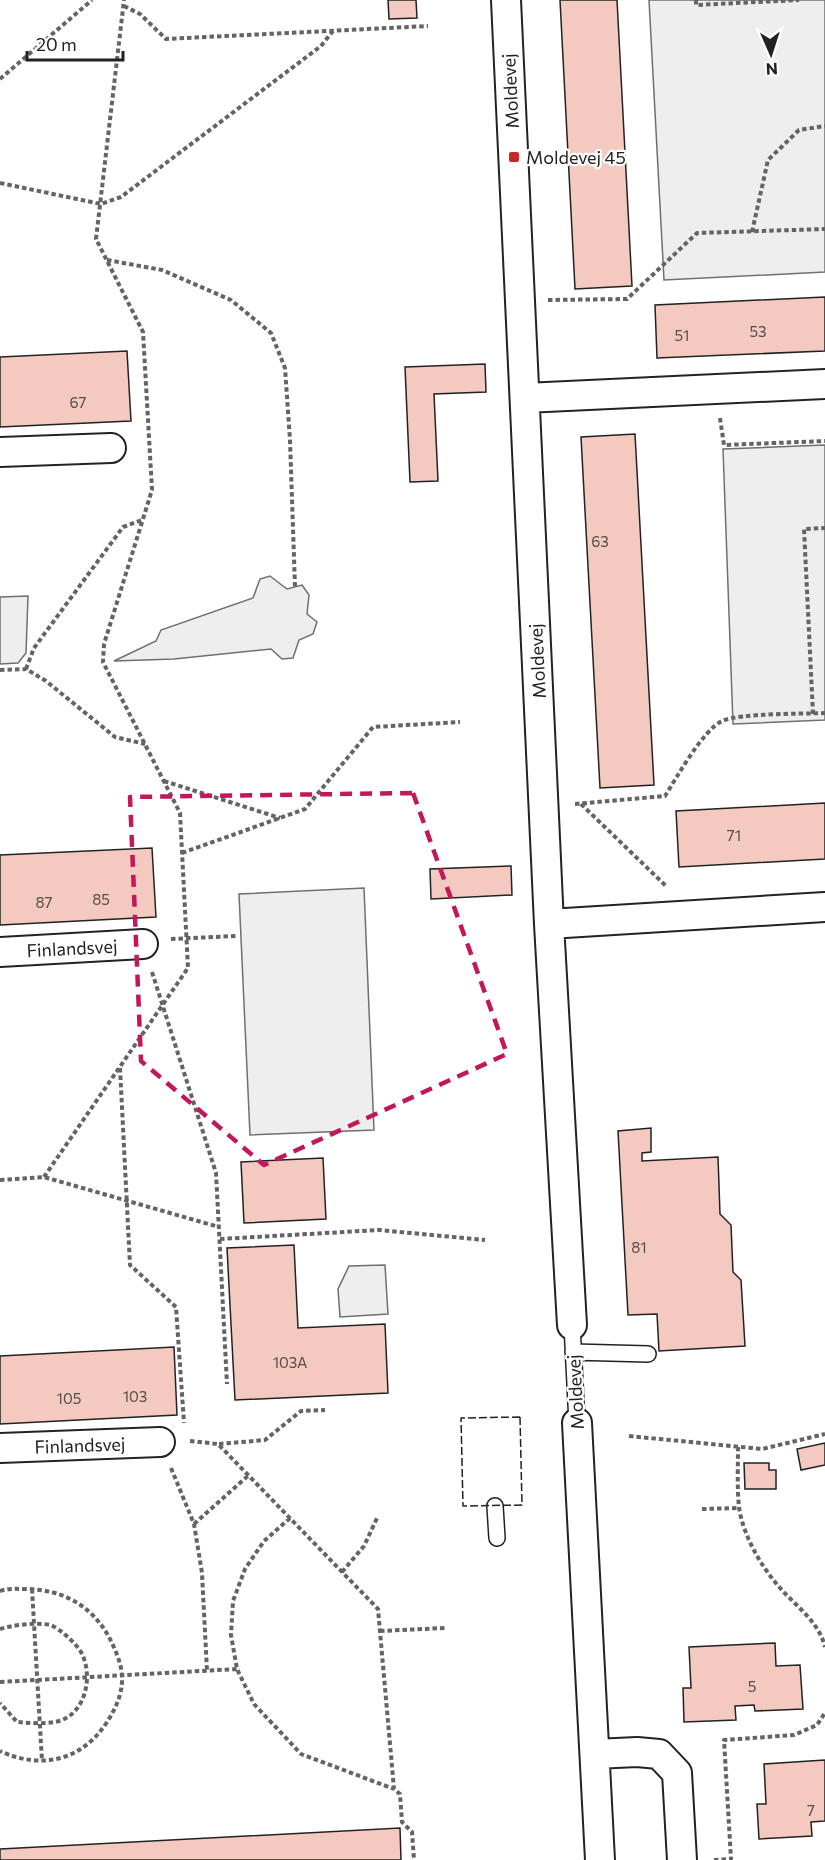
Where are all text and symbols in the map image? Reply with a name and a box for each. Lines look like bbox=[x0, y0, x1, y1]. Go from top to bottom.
scale bar bbox=[27, 24, 123, 62]
north arrow bbox=[741, 24, 801, 84]
text: 20 m bbox=[36, 33, 77, 55]
street label: Moldevej bbox=[497, 53, 523, 129]
text: N bbox=[765, 60, 778, 79]
place label: Moldevej 45 bbox=[526, 146, 626, 168]
marker: Moldevej 45 bbox=[507, 150, 521, 164]
house number: 53 bbox=[749, 322, 767, 340]
house number: 51 bbox=[674, 326, 690, 344]
house number: 67 bbox=[70, 393, 87, 411]
house number: 63 bbox=[591, 532, 609, 550]
street label: Moldevej bbox=[524, 623, 550, 699]
house number: 71 bbox=[727, 826, 741, 844]
house number: 85 bbox=[92, 890, 110, 908]
house number: 87 bbox=[36, 893, 53, 911]
street label: Finlandsvej bbox=[26, 935, 118, 961]
house number: 81 bbox=[631, 1238, 647, 1256]
house number: 103A bbox=[273, 1353, 307, 1371]
street label: Moldevej bbox=[562, 1354, 588, 1430]
house number: 103 bbox=[123, 1387, 147, 1405]
house number: 105 bbox=[57, 1389, 81, 1407]
street label: Finlandsvej bbox=[34, 1432, 126, 1458]
house number: 5 bbox=[748, 1677, 756, 1695]
house number: 7 bbox=[807, 1801, 815, 1819]

